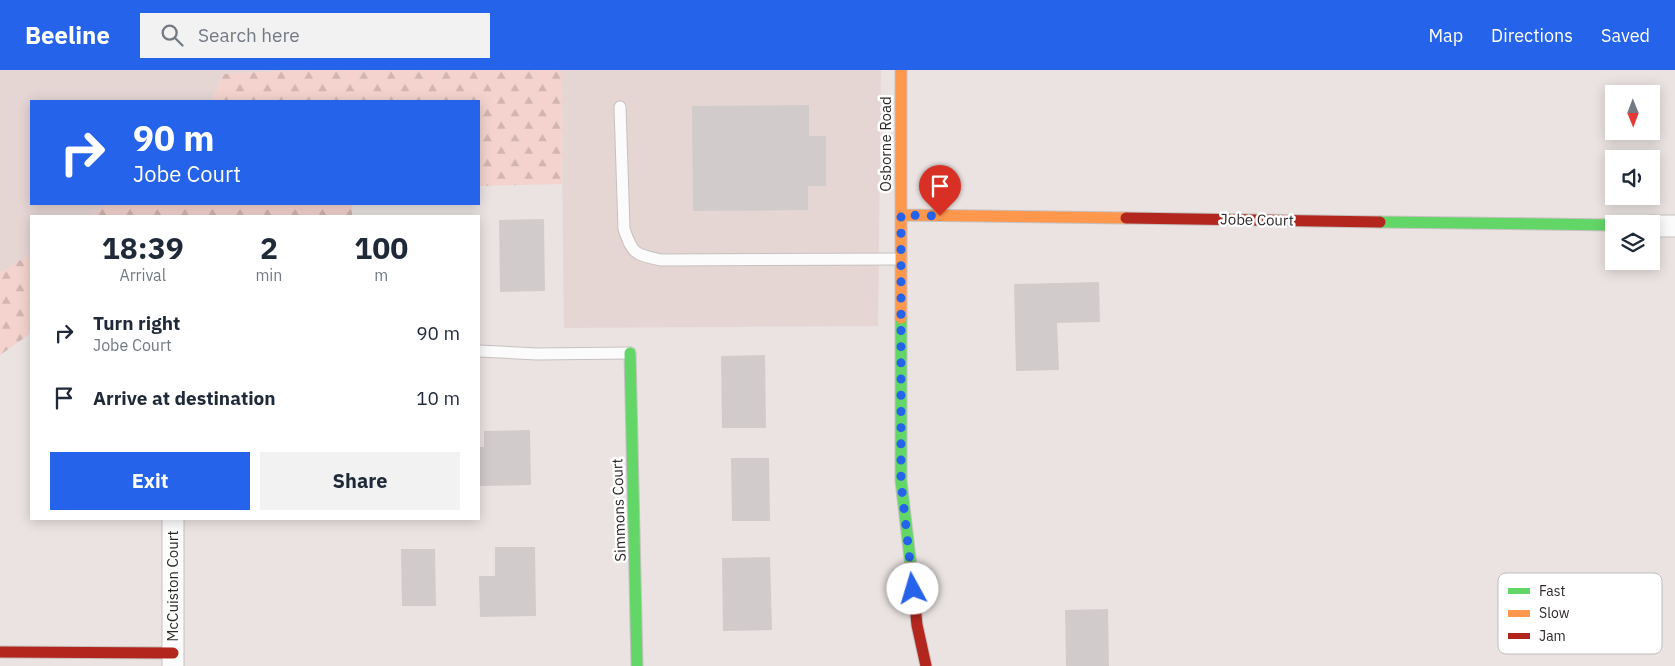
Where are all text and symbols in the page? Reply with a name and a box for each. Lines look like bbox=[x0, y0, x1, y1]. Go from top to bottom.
search box bbox=[140, 13, 490, 58]
text: Beeline bbox=[25, 19, 110, 51]
icon: search bbox=[158, 21, 186, 49]
text: Search here bbox=[198, 23, 300, 47]
text: Map bbox=[1428, 24, 1463, 47]
text: Directions bbox=[1491, 24, 1573, 47]
text: Saved bbox=[1601, 24, 1650, 47]
north arrow bbox=[1605, 85, 1660, 140]
map controls bbox=[1605, 85, 1660, 270]
street label: Osborne Road bbox=[876, 96, 895, 192]
text: 90 m bbox=[133, 115, 215, 161]
icon: right bbox=[50, 120, 115, 185]
button: sound bbox=[1605, 150, 1660, 205]
text: Jobe Court bbox=[133, 159, 241, 188]
pin bbox=[919, 165, 961, 216]
icon: arrive bbox=[926, 172, 954, 200]
street label: Jobe Court bbox=[1220, 209, 1294, 230]
button: layers bbox=[1605, 215, 1660, 270]
text: 18:39 bbox=[102, 228, 184, 267]
text: 2 bbox=[260, 228, 278, 267]
text: 100 bbox=[354, 228, 408, 267]
text: Arrival bbox=[119, 265, 166, 285]
text: min bbox=[255, 265, 282, 285]
text: m bbox=[374, 265, 388, 285]
text: Turn right bbox=[93, 311, 180, 335]
icon: right bbox=[50, 319, 78, 347]
text: 90 m bbox=[416, 321, 460, 345]
text: Jobe Court bbox=[93, 335, 172, 355]
icon: arrive bbox=[50, 384, 78, 412]
text: Arrive at destination bbox=[93, 386, 276, 410]
text: 10 m bbox=[416, 386, 460, 410]
button: Exit bbox=[50, 452, 250, 510]
button: Share bbox=[260, 452, 460, 510]
street label: Simmons Court bbox=[607, 458, 630, 562]
street label: McCuiston Court bbox=[163, 530, 182, 642]
position arrow bbox=[886, 562, 938, 614]
legend bbox=[1498, 573, 1662, 654]
text: Fast bbox=[1539, 582, 1565, 600]
text: Slow bbox=[1539, 604, 1570, 622]
text: Jam bbox=[1539, 627, 1566, 645]

